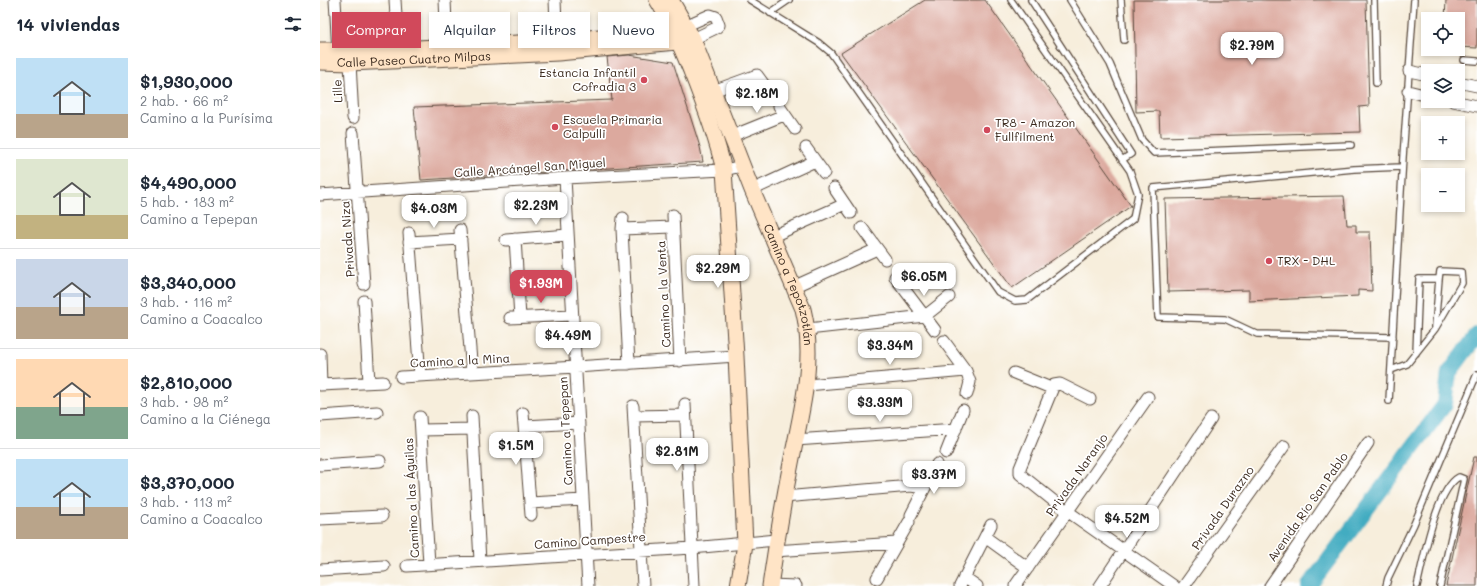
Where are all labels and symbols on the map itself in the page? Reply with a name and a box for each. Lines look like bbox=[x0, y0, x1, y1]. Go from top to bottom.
pin: $2.79M bbox=[1219, 32, 1285, 66]
street label: Calle Paseo Cuatro Milpas bbox=[337, 47, 492, 70]
place label: Estancia Infantil Cofradia 3 bbox=[539, 64, 636, 94]
marker: Estancia Infantil Cofradia 3 bbox=[639, 75, 649, 85]
street label: Lille bbox=[328, 79, 346, 103]
pin: $2.18M bbox=[724, 80, 790, 114]
place label: Escuela Primaria Calpulli bbox=[563, 111, 662, 141]
place label: TR8 - Amazon Fullfilment bbox=[995, 114, 1075, 144]
marker: Escuela Primaria Calpulli bbox=[550, 122, 560, 132]
marker: TR8 - Amazon Fullfilment bbox=[982, 125, 992, 135]
street label: Calle Arcángel San Miguel bbox=[454, 154, 606, 180]
pin: $2.23M bbox=[503, 192, 569, 226]
pin: $4.03M bbox=[401, 195, 467, 229]
street label: Privada Niza bbox=[336, 200, 358, 278]
street label: Camino a Tepotzotlán bbox=[760, 221, 817, 346]
street label: Camino a la Venta bbox=[652, 240, 674, 348]
place label: TRX - DHL bbox=[1277, 252, 1336, 268]
pin: $2.29M bbox=[685, 255, 751, 289]
marker: TRX - DHL bbox=[1264, 256, 1274, 266]
pin: $6.05M bbox=[891, 263, 957, 297]
pin: $1.93M bbox=[508, 270, 574, 304]
pin: $4.49M bbox=[535, 322, 601, 356]
pin: $3.34M bbox=[857, 332, 923, 366]
street label: Camino a la Mina bbox=[410, 349, 510, 371]
street label: Camino a Tepepan bbox=[554, 376, 576, 486]
pin: $3.33M bbox=[847, 389, 913, 423]
street label: Privada Naranjo bbox=[1042, 430, 1111, 519]
pin: $1.5M bbox=[488, 432, 544, 466]
street label: Camino a las Águilas bbox=[400, 437, 422, 558]
pin: $2.81M bbox=[644, 438, 710, 472]
street label: Avenida Río San Pablo bbox=[1263, 449, 1351, 564]
pin: $3.37M bbox=[901, 461, 967, 495]
street label: Privada Durazno bbox=[1187, 462, 1257, 552]
pin: $4.52M bbox=[1094, 505, 1160, 539]
street label: Camino Campestre bbox=[534, 528, 646, 552]

